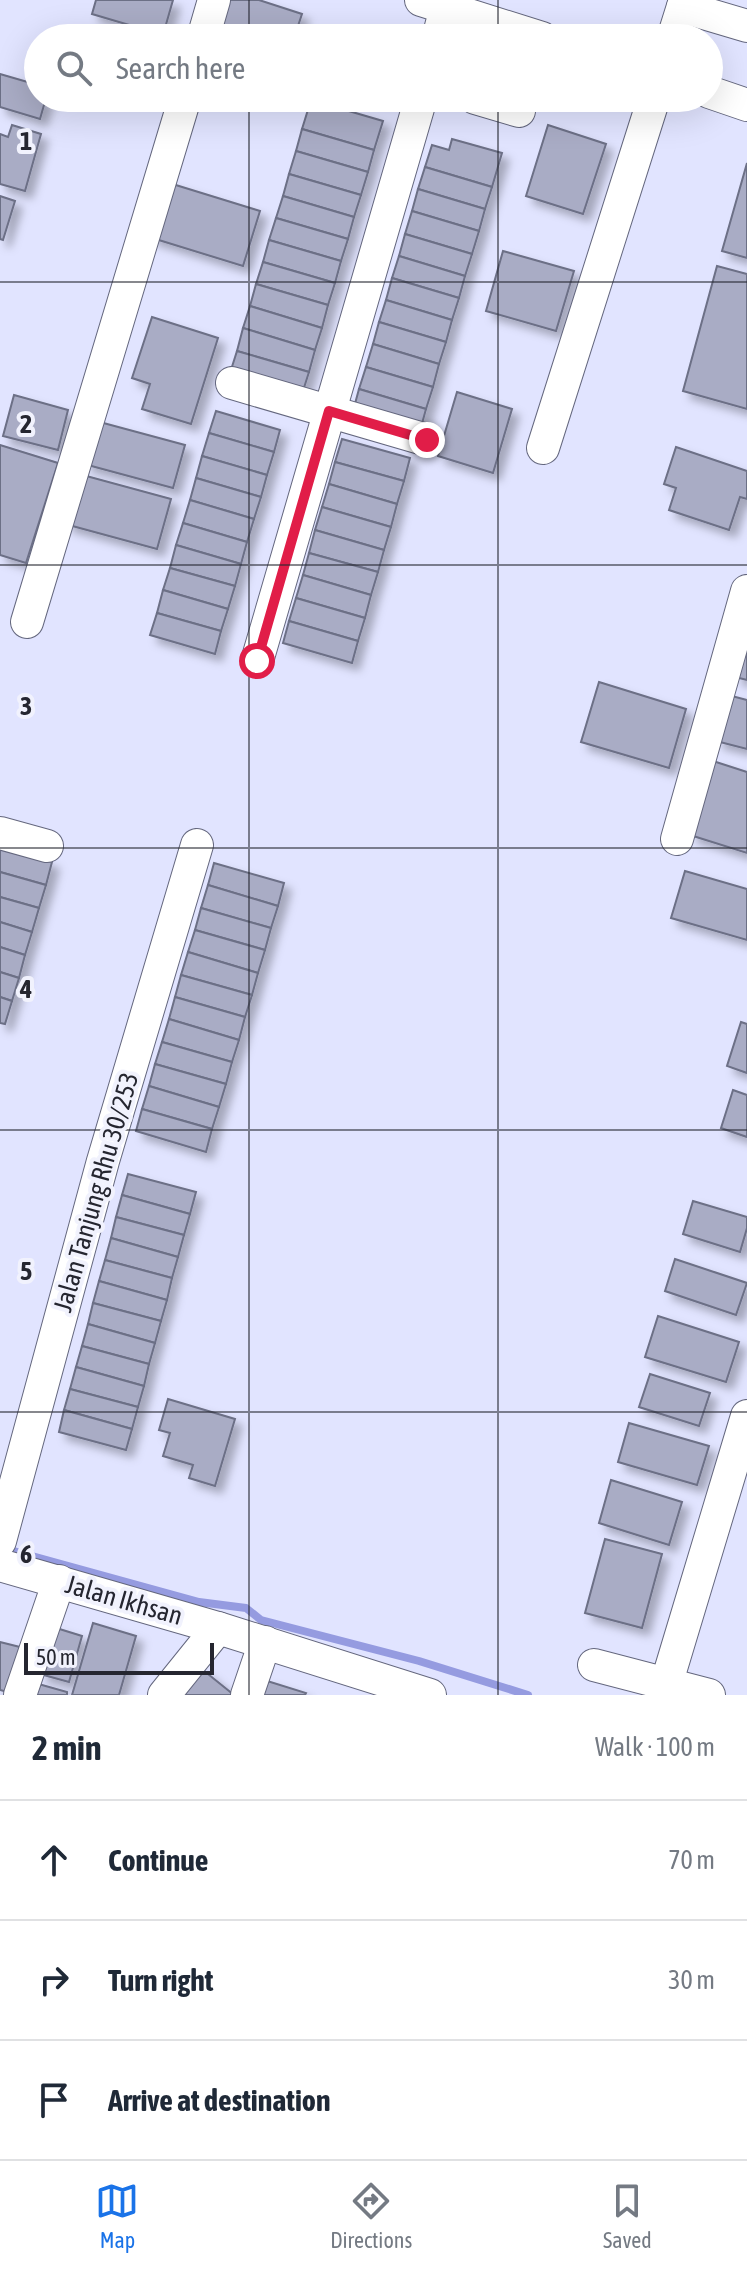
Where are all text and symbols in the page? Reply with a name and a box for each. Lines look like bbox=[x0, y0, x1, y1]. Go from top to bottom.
search box bbox=[24, 24, 723, 112]
icon: search bbox=[52, 46, 96, 90]
text: Search here bbox=[116, 51, 245, 85]
text: 1 bbox=[20, 126, 32, 156]
text: 2 bbox=[20, 409, 32, 439]
route end bbox=[409, 422, 445, 458]
route start bbox=[239, 643, 275, 679]
text: 3 bbox=[20, 691, 32, 721]
text: 4 bbox=[19, 974, 32, 1004]
street label: Jalan Tanjung Rhu 30/253 bbox=[47, 1069, 145, 1315]
text: 5 bbox=[20, 1256, 32, 1286]
text: 6 bbox=[20, 1539, 32, 1569]
street label: Jalan Ikhsan bbox=[62, 1569, 186, 1631]
scale bar bbox=[24, 1639, 214, 1675]
text: 50 m bbox=[36, 1644, 76, 1670]
text: 2 min bbox=[32, 1728, 101, 1767]
text: Walk · 100 m bbox=[595, 1732, 715, 1762]
icon: ahead bbox=[32, 1838, 76, 1882]
text: Continue bbox=[108, 1843, 208, 1877]
text: 70 m bbox=[668, 1845, 715, 1875]
icon: right bbox=[32, 1958, 76, 2002]
text: Turn right bbox=[108, 1963, 214, 1997]
text: 30 m bbox=[668, 1965, 715, 1995]
icon: arrive bbox=[32, 2078, 76, 2122]
text: Arrive at destination bbox=[108, 2083, 330, 2117]
tab: Map bbox=[95, 2179, 139, 2253]
tab: Directions bbox=[330, 2179, 412, 2253]
tab: Saved bbox=[603, 2179, 652, 2253]

